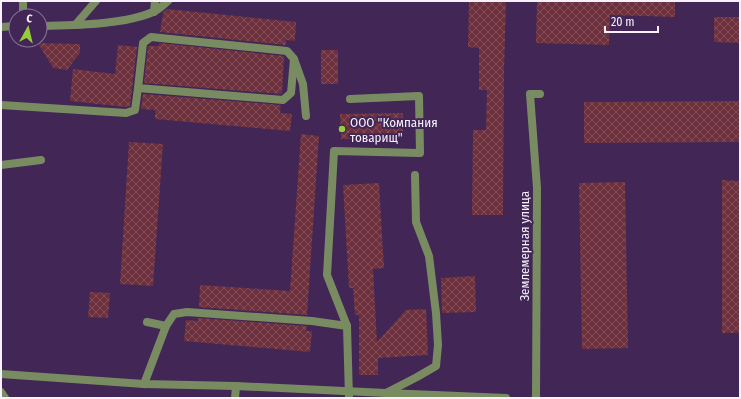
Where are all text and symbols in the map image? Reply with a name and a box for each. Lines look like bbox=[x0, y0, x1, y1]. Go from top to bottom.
north arrow bbox=[8, 8, 48, 48]
scale bar bbox=[605, 8, 658, 34]
text: С bbox=[26, 12, 33, 25]
text: 20 m bbox=[611, 15, 635, 29]
place label: ООО "Компания товарищ" bbox=[350, 115, 438, 145]
marker: ООО "Компания товарищ" bbox=[337, 124, 347, 134]
street label: Землемерная улица bbox=[517, 191, 532, 301]

